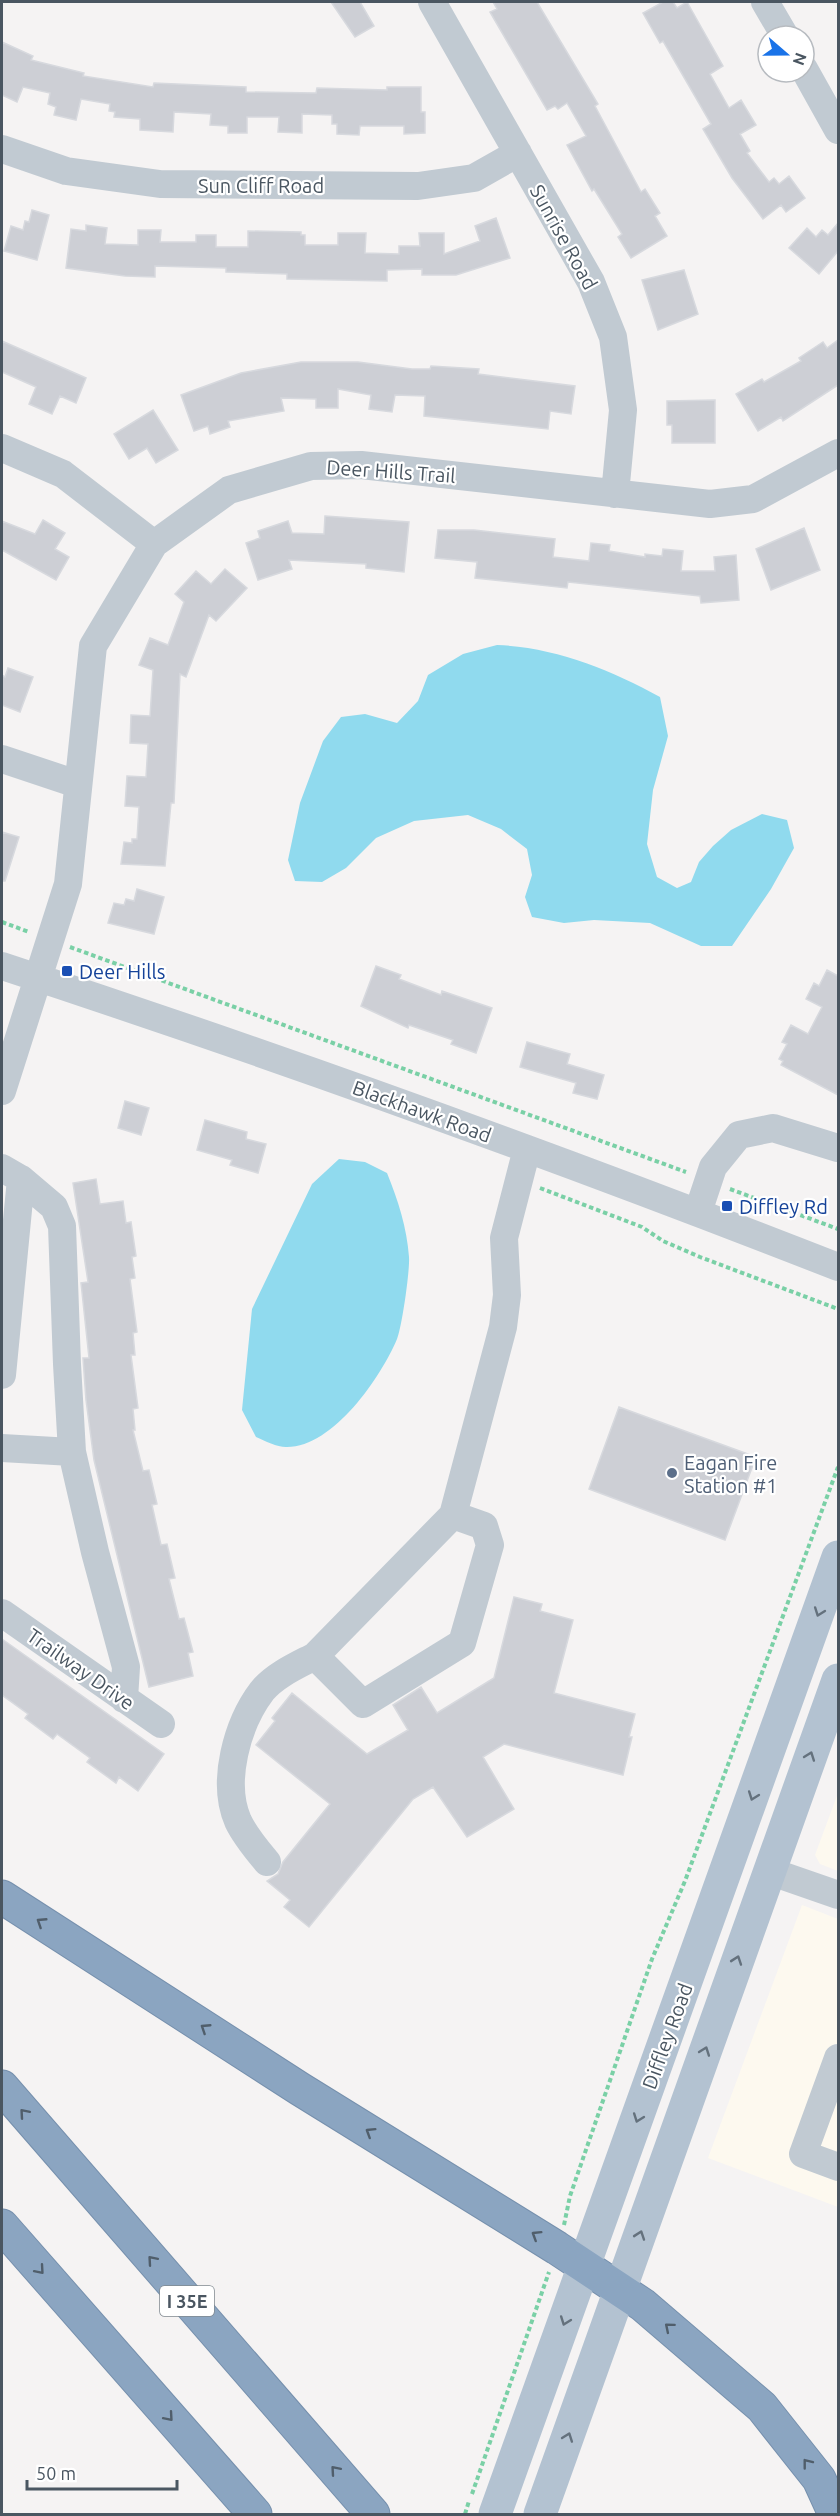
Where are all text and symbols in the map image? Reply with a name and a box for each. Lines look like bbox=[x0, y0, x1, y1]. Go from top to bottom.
north arrow bbox=[756, 24, 816, 84]
text: N bbox=[790, 50, 811, 68]
street label: Sun Cliff Road bbox=[198, 174, 324, 197]
street label: Sunrise Road bbox=[526, 181, 602, 293]
street label: Deer Hills Trail bbox=[326, 455, 456, 487]
place label: Deer Hills bbox=[79, 960, 165, 983]
marker: Deer Hills bbox=[60, 964, 74, 978]
street label: Blackhawk Road bbox=[350, 1075, 494, 1147]
place label: Diffley Rd bbox=[739, 1195, 828, 1218]
marker: Diffley Rd bbox=[720, 1199, 734, 1213]
place label: Eagan Fire Station #1 bbox=[684, 1451, 777, 1497]
marker: Eagan Fire Station #1 bbox=[665, 1466, 679, 1480]
one-way arrow bbox=[813, 1606, 826, 1617]
street label: Trailway Drive bbox=[23, 1624, 139, 1714]
one-way arrow bbox=[803, 1752, 816, 1762]
one-way arrow bbox=[748, 1790, 761, 1801]
one-way arrow bbox=[37, 1919, 48, 1930]
one-way arrow bbox=[730, 1955, 743, 1966]
street label: Diffley Road bbox=[637, 1980, 697, 2092]
one-way arrow bbox=[201, 2024, 212, 2035]
one-way arrow bbox=[697, 2046, 710, 2057]
one-way arrow bbox=[20, 2109, 31, 2119]
one-way arrow bbox=[633, 2112, 645, 2123]
one-way arrow bbox=[366, 2128, 376, 2140]
one-way arrow bbox=[632, 2230, 645, 2241]
one-way arrow bbox=[532, 2231, 542, 2243]
one-way arrow bbox=[148, 2256, 159, 2267]
one-way arrow bbox=[33, 2263, 44, 2274]
road number: I 35E bbox=[160, 2286, 214, 2316]
one-way arrow bbox=[560, 2315, 573, 2326]
one-way arrow bbox=[665, 2323, 676, 2334]
one-way arrow bbox=[162, 2410, 173, 2421]
one-way arrow bbox=[561, 2432, 574, 2443]
scale bar bbox=[27, 2453, 177, 2491]
one-way arrow bbox=[803, 2459, 814, 2470]
text: 50 m bbox=[36, 2463, 76, 2483]
one-way arrow bbox=[331, 2466, 342, 2477]

